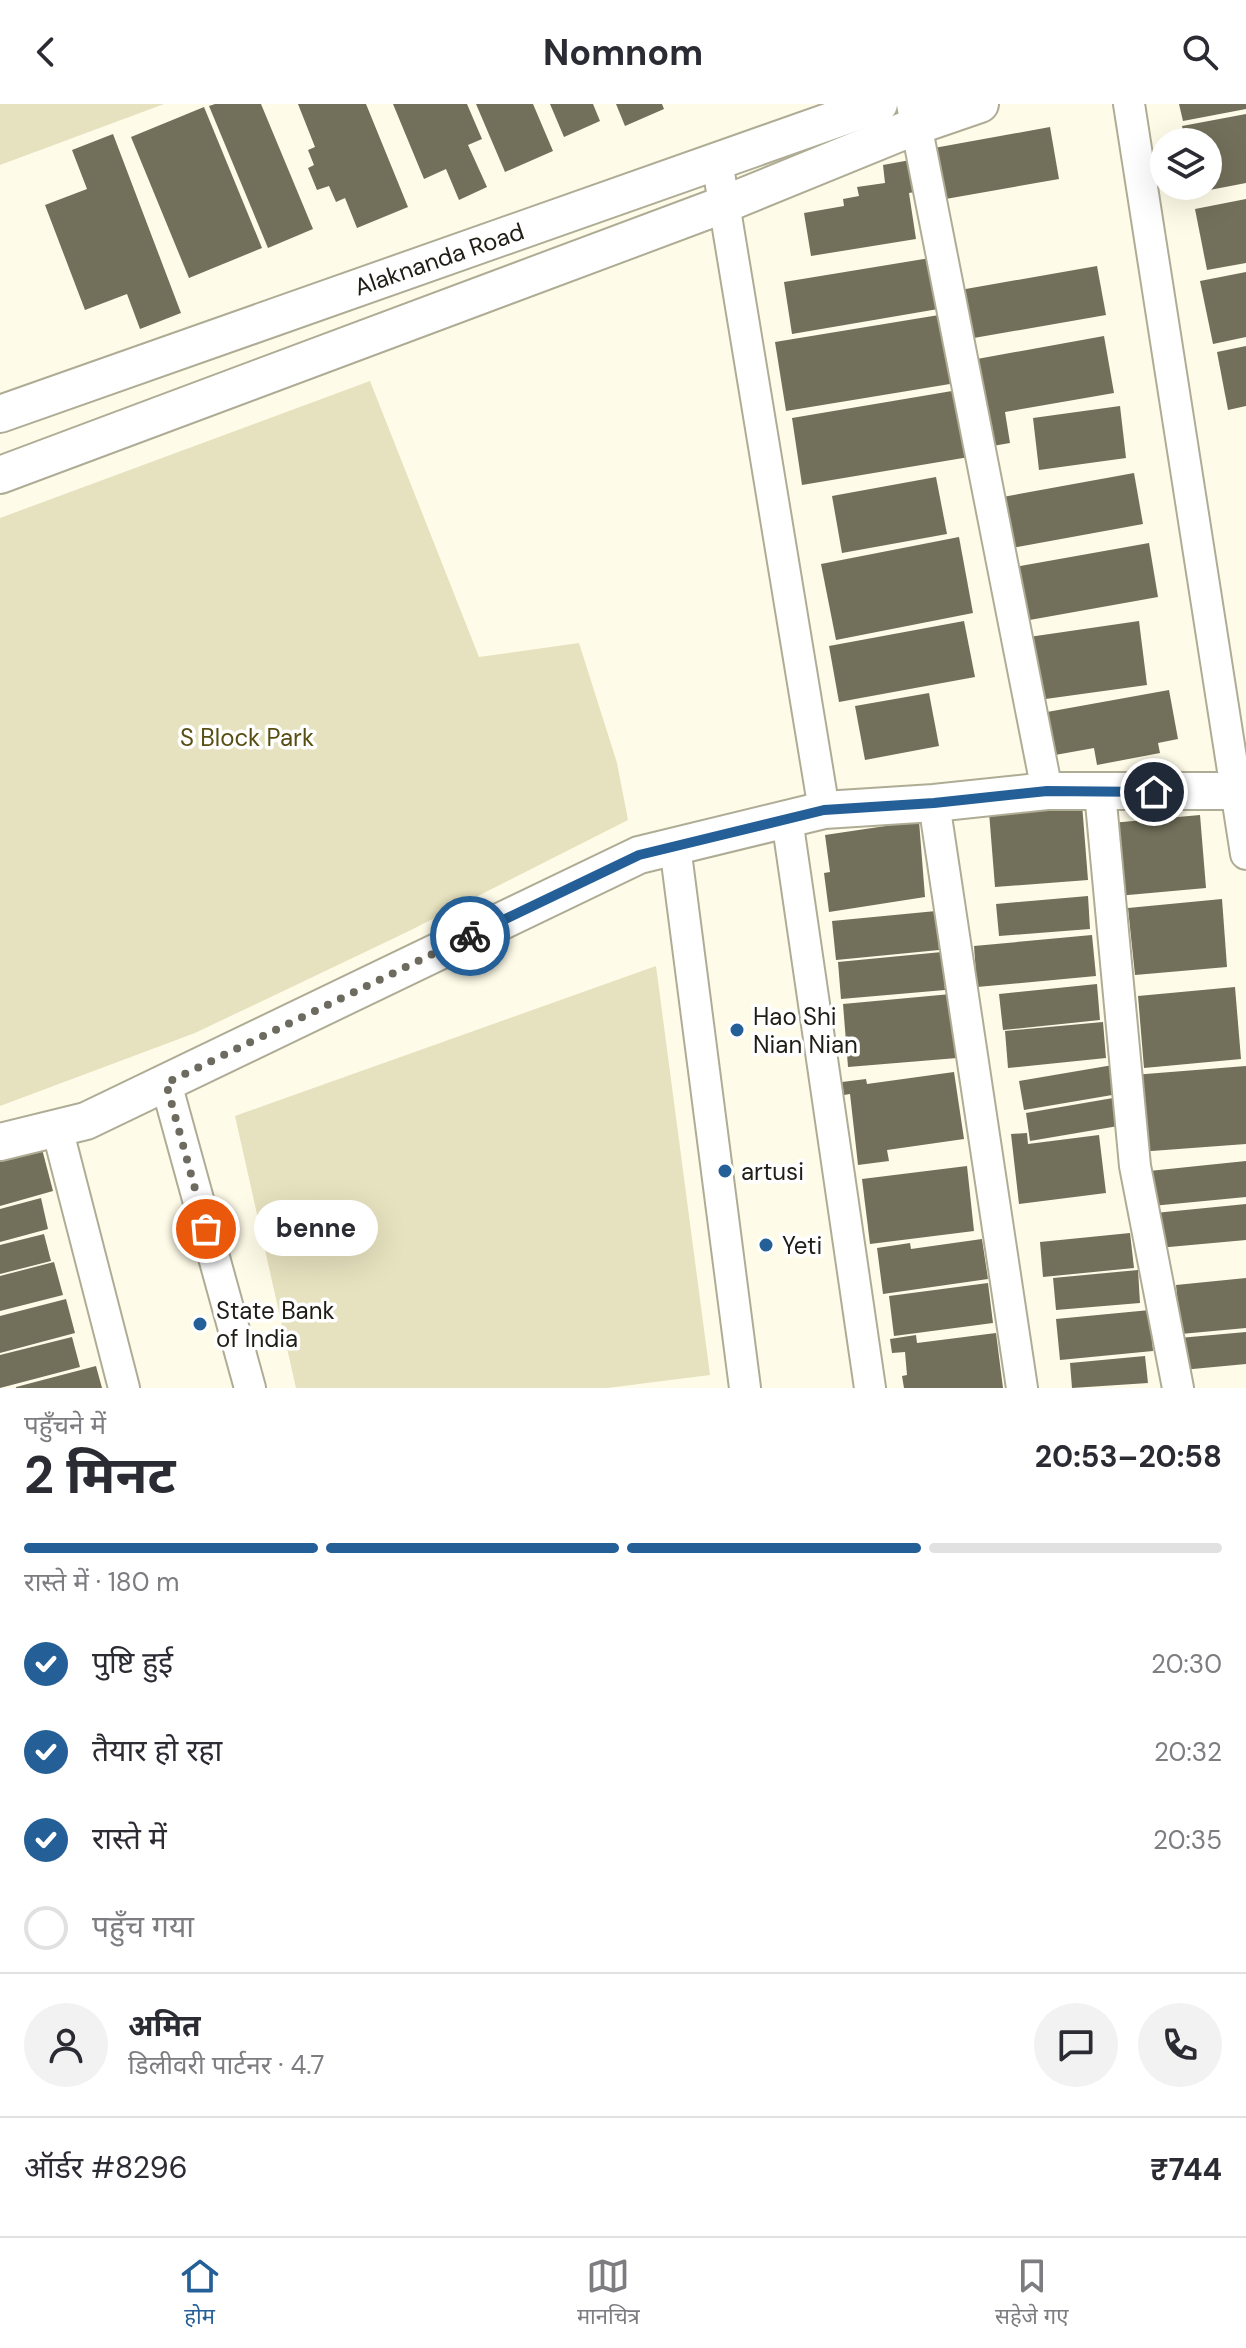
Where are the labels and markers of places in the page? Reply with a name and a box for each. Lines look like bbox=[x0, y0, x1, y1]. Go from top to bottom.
pin bbox=[1120, 758, 1188, 826]
place label: Hao Shi Nian Nian bbox=[753, 1001, 858, 1060]
marker: Hao Shi Nian Nian bbox=[728, 1021, 746, 1039]
place label: artusi bbox=[741, 1156, 804, 1187]
marker: artusi bbox=[716, 1162, 734, 1180]
pin bbox=[172, 1195, 240, 1263]
callout: benne bbox=[254, 1201, 378, 1257]
place label: Yeti bbox=[782, 1230, 822, 1261]
marker: Yeti bbox=[757, 1236, 775, 1254]
place label: State Bank of India bbox=[216, 1295, 335, 1354]
marker: State Bank of India bbox=[191, 1315, 209, 1333]

